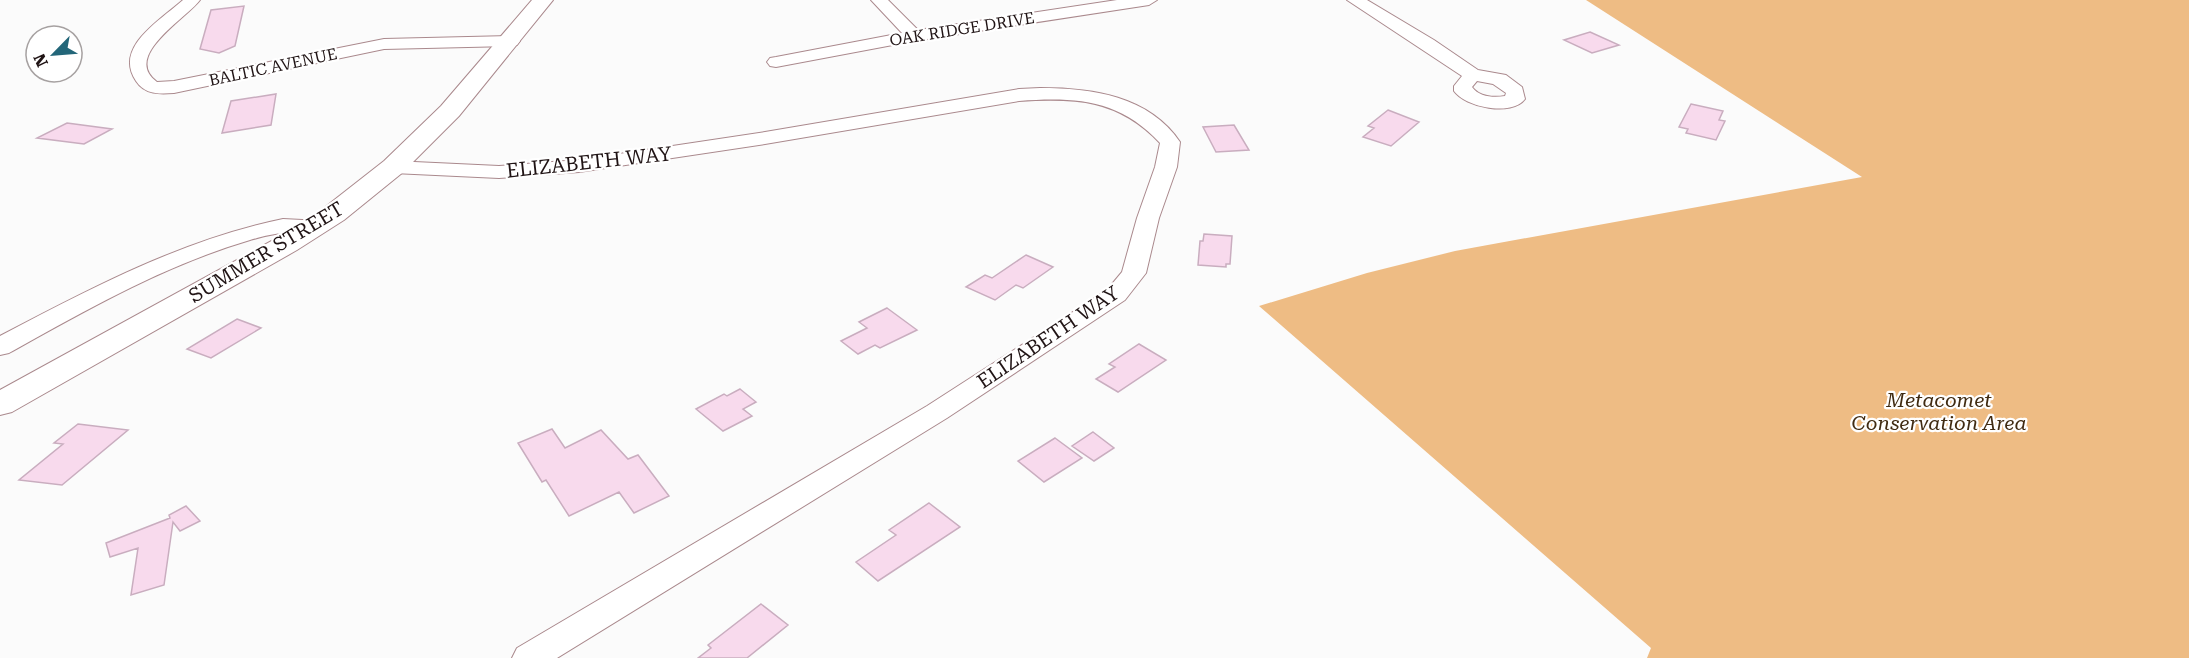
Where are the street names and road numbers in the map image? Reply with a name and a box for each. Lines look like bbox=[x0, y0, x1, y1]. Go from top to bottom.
street label: OAK RIDGE DRIVE bbox=[888, 8, 1036, 50]
street label: BALTIC AVENUE bbox=[207, 44, 339, 90]
street label: ELIZABETH WAY bbox=[505, 141, 673, 183]
street label: SUMMER STREET bbox=[184, 196, 348, 308]
street label: ELIZABETH WAY bbox=[972, 280, 1124, 393]

